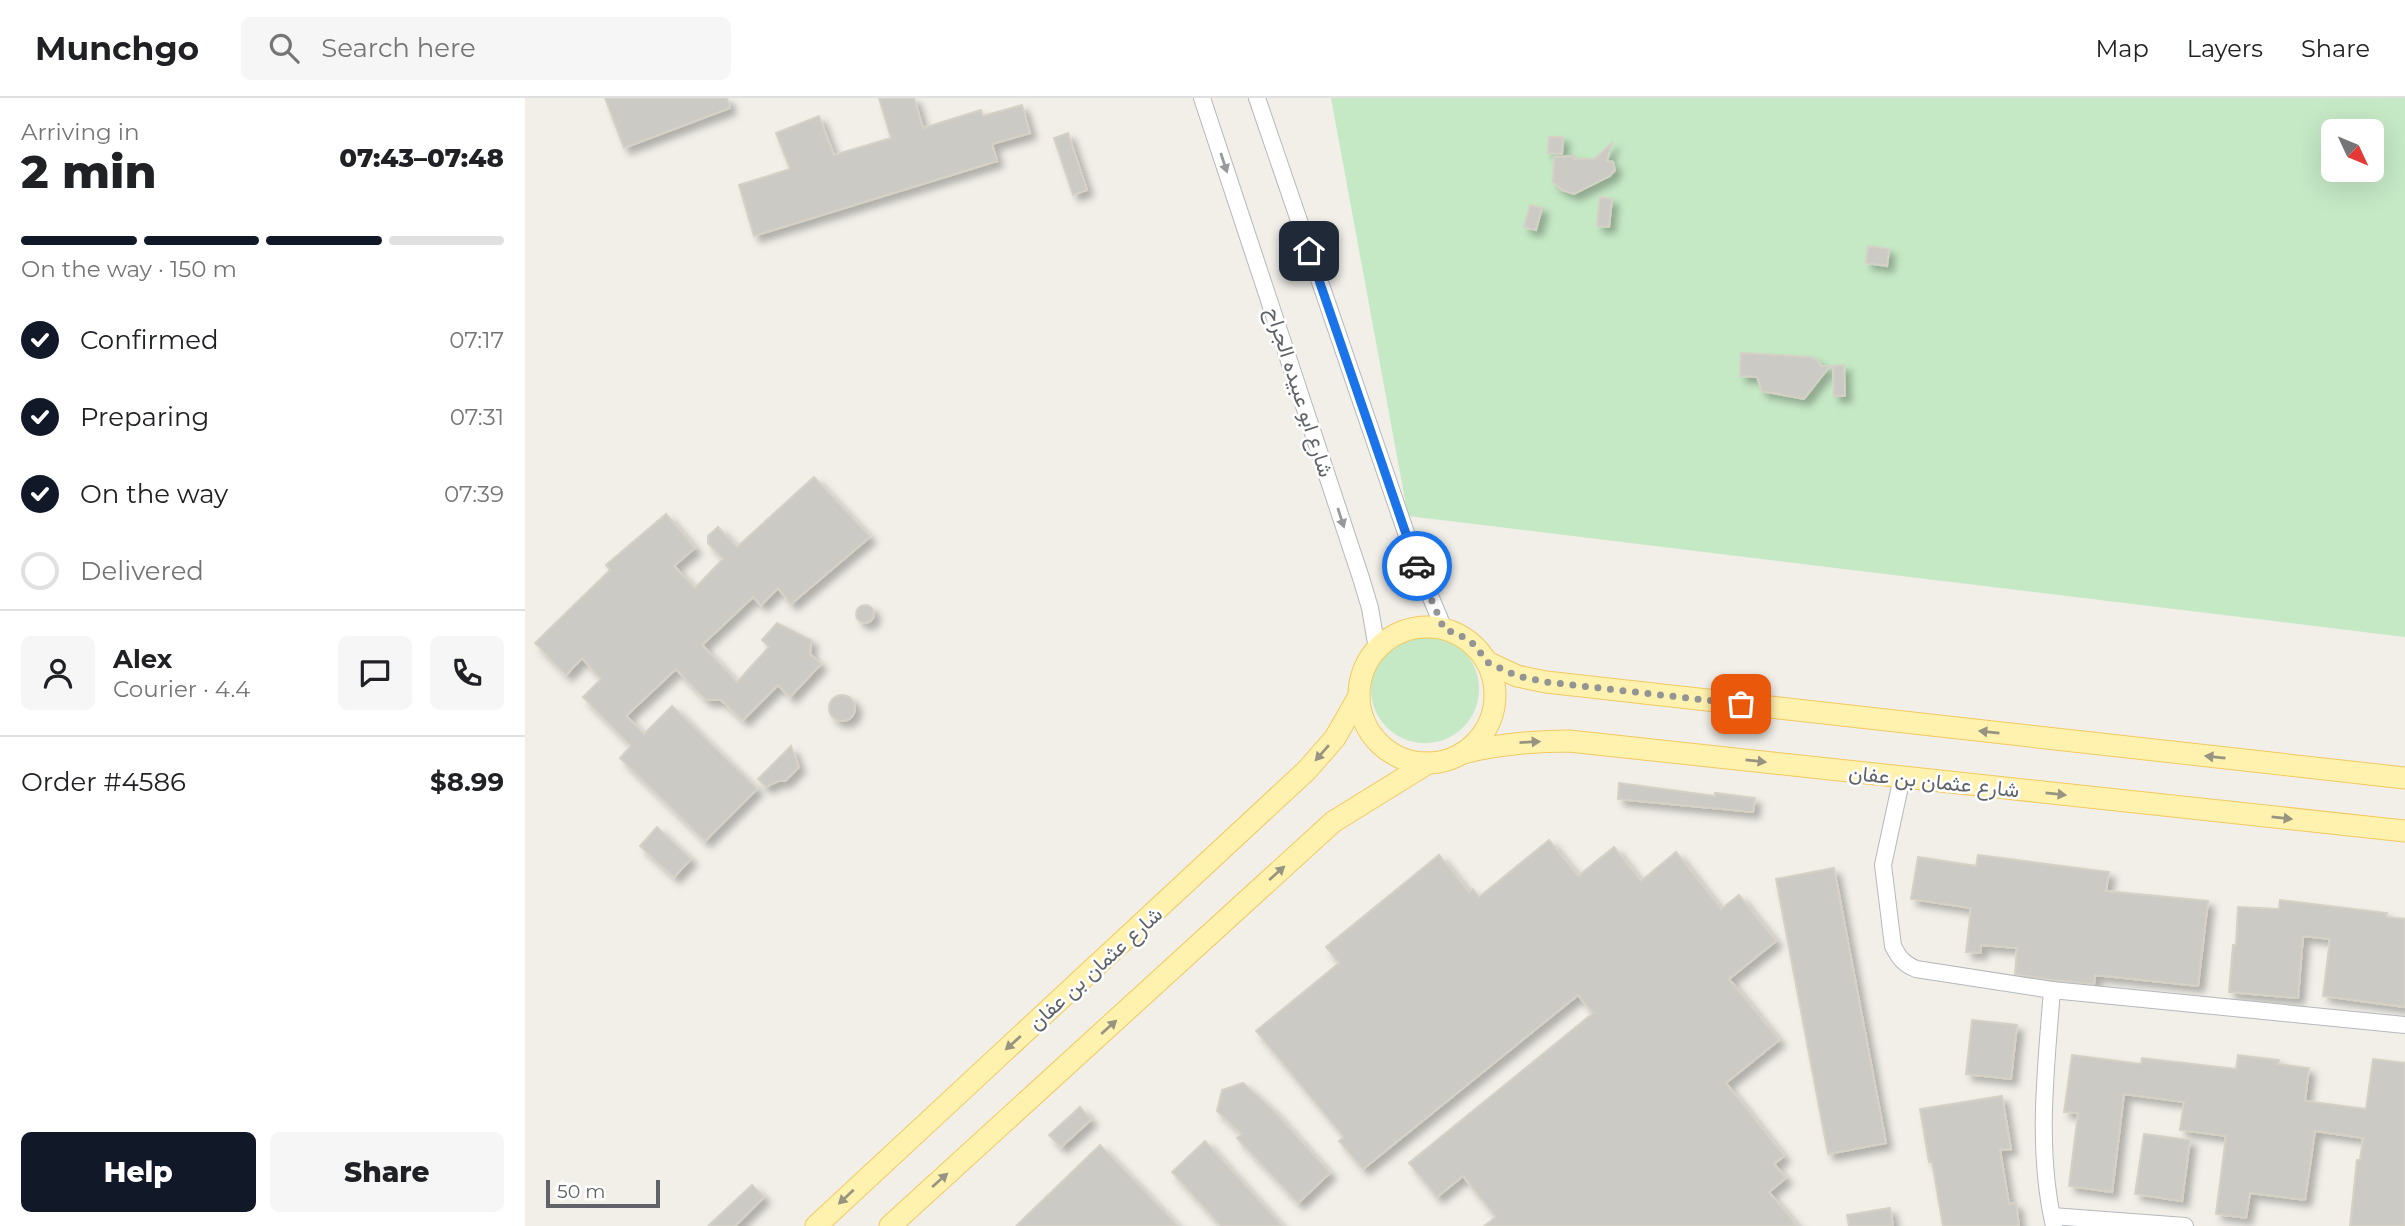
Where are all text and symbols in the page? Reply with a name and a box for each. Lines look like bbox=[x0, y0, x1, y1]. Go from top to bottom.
search box bbox=[241, 17, 731, 80]
text: Munchgo bbox=[35, 28, 199, 68]
icon: search bbox=[265, 29, 303, 67]
text: Search here bbox=[321, 32, 476, 64]
text: Map bbox=[2095, 34, 2149, 63]
text: Layers bbox=[2187, 34, 2263, 63]
text: Share bbox=[2301, 34, 2370, 63]
text: Arriving in bbox=[21, 118, 140, 146]
north arrow bbox=[2321, 119, 2383, 182]
map controls bbox=[2321, 119, 2384, 182]
text: 07:43–07:48 bbox=[339, 142, 504, 174]
text: 2 min bbox=[21, 143, 156, 200]
one-way arrow bbox=[1219, 152, 1229, 173]
pin bbox=[1279, 221, 1339, 281]
icon: home bbox=[1290, 232, 1328, 270]
text: On the way · 150 m bbox=[21, 255, 237, 283]
street label: شارع ابو عبيده الجراح bbox=[1259, 304, 1339, 481]
icon: check bbox=[21, 321, 59, 359]
text: Confirmed bbox=[80, 324, 219, 356]
text: 07:17 bbox=[449, 326, 504, 354]
icon: check bbox=[21, 398, 59, 436]
text: Preparing bbox=[80, 401, 209, 433]
text: 07:31 bbox=[450, 403, 504, 431]
icon: check bbox=[21, 475, 59, 513]
text: On the way bbox=[80, 478, 228, 510]
text: 07:39 bbox=[444, 480, 504, 508]
one-way arrow bbox=[1337, 508, 1347, 529]
courier bbox=[1382, 531, 1452, 601]
icon: car bbox=[1398, 547, 1436, 585]
text: Delivered bbox=[80, 555, 204, 587]
button: person bbox=[21, 636, 95, 710]
button: chat bbox=[338, 636, 412, 710]
button: phone bbox=[430, 636, 504, 710]
text: Alex bbox=[113, 643, 172, 675]
pin bbox=[1711, 674, 1771, 734]
text: Courier · 4.4 bbox=[113, 675, 250, 703]
icon: bag bbox=[1722, 685, 1760, 723]
one-way arrow bbox=[1978, 726, 2000, 737]
one-way arrow bbox=[1519, 736, 1541, 747]
one-way arrow bbox=[1314, 744, 1330, 762]
one-way arrow bbox=[2204, 752, 2226, 763]
one-way arrow bbox=[1746, 756, 1768, 767]
street label: شارع عثمان بن عفان bbox=[1847, 760, 2021, 804]
text: Order #4586 bbox=[21, 766, 186, 798]
text: $8.99 bbox=[430, 766, 504, 798]
one-way arrow bbox=[2045, 788, 2067, 799]
one-way arrow bbox=[2271, 813, 2293, 824]
one-way arrow bbox=[1268, 866, 1285, 882]
street label: شارع عثمان بن عفان bbox=[1023, 901, 1168, 1036]
one-way arrow bbox=[1100, 1019, 1117, 1035]
one-way arrow bbox=[1005, 1034, 1022, 1050]
button: Help bbox=[21, 1132, 256, 1212]
button: Share bbox=[270, 1132, 504, 1212]
one-way arrow bbox=[932, 1173, 949, 1188]
scale bar bbox=[546, 1177, 660, 1209]
text: 50 m bbox=[557, 1180, 605, 1203]
one-way arrow bbox=[838, 1189, 855, 1205]

